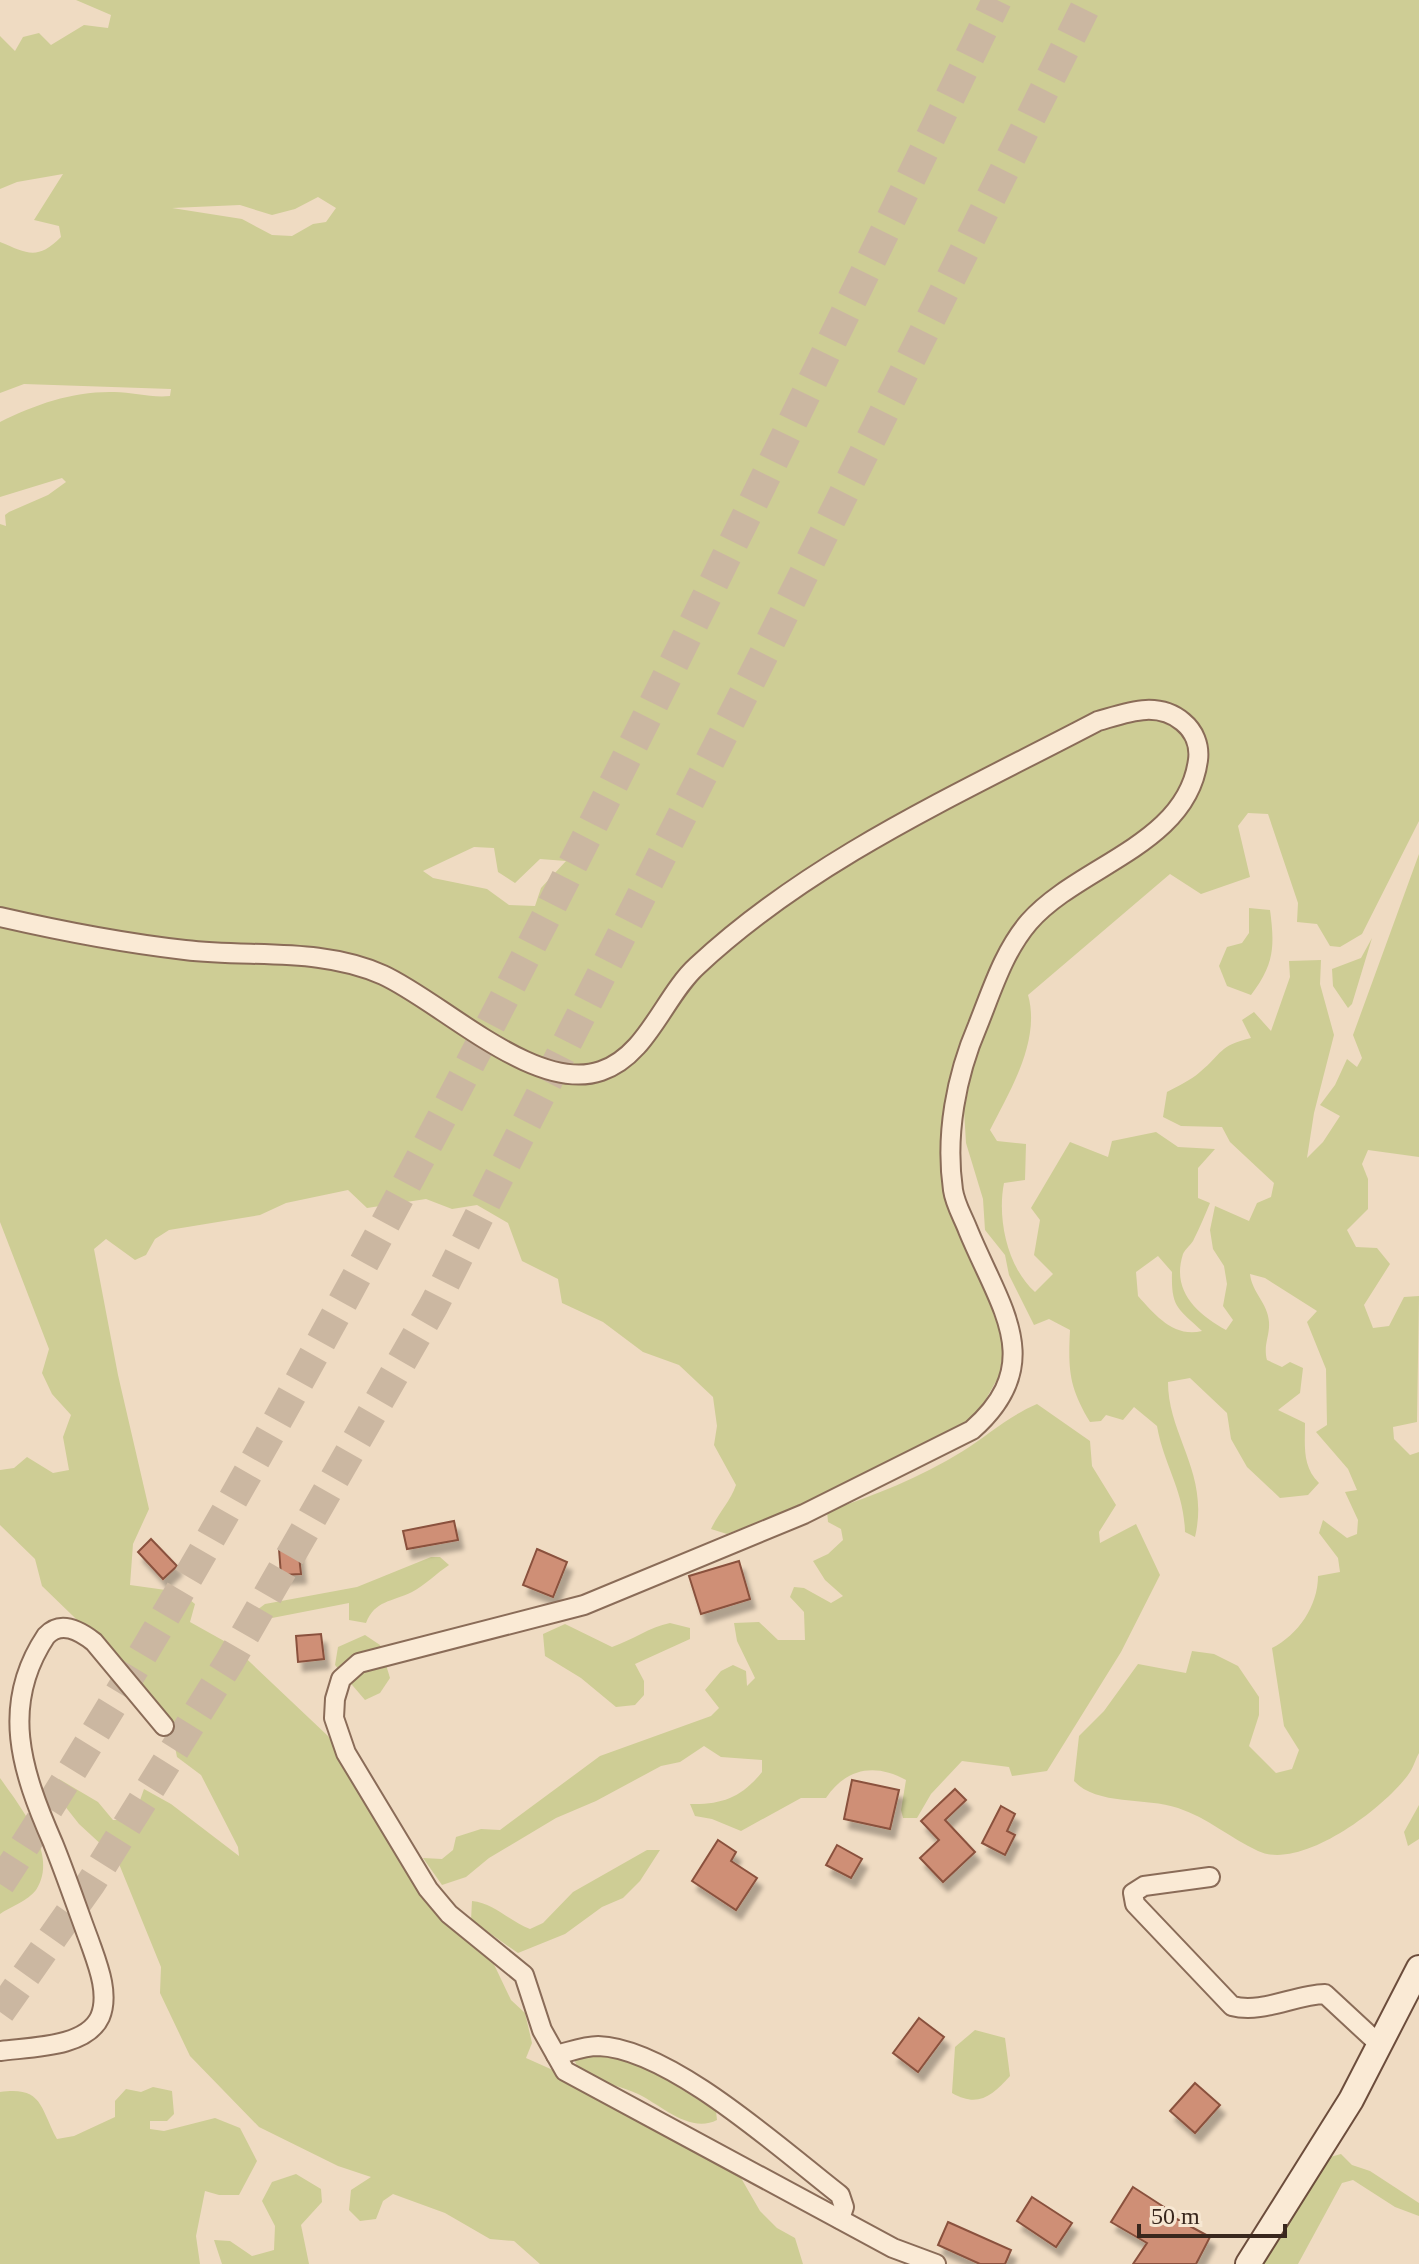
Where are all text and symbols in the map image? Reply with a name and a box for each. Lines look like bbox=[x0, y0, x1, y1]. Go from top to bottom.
scale bar bbox=[1139, 2188, 1285, 2238]
text: 50 m bbox=[1151, 2203, 1200, 2229]

